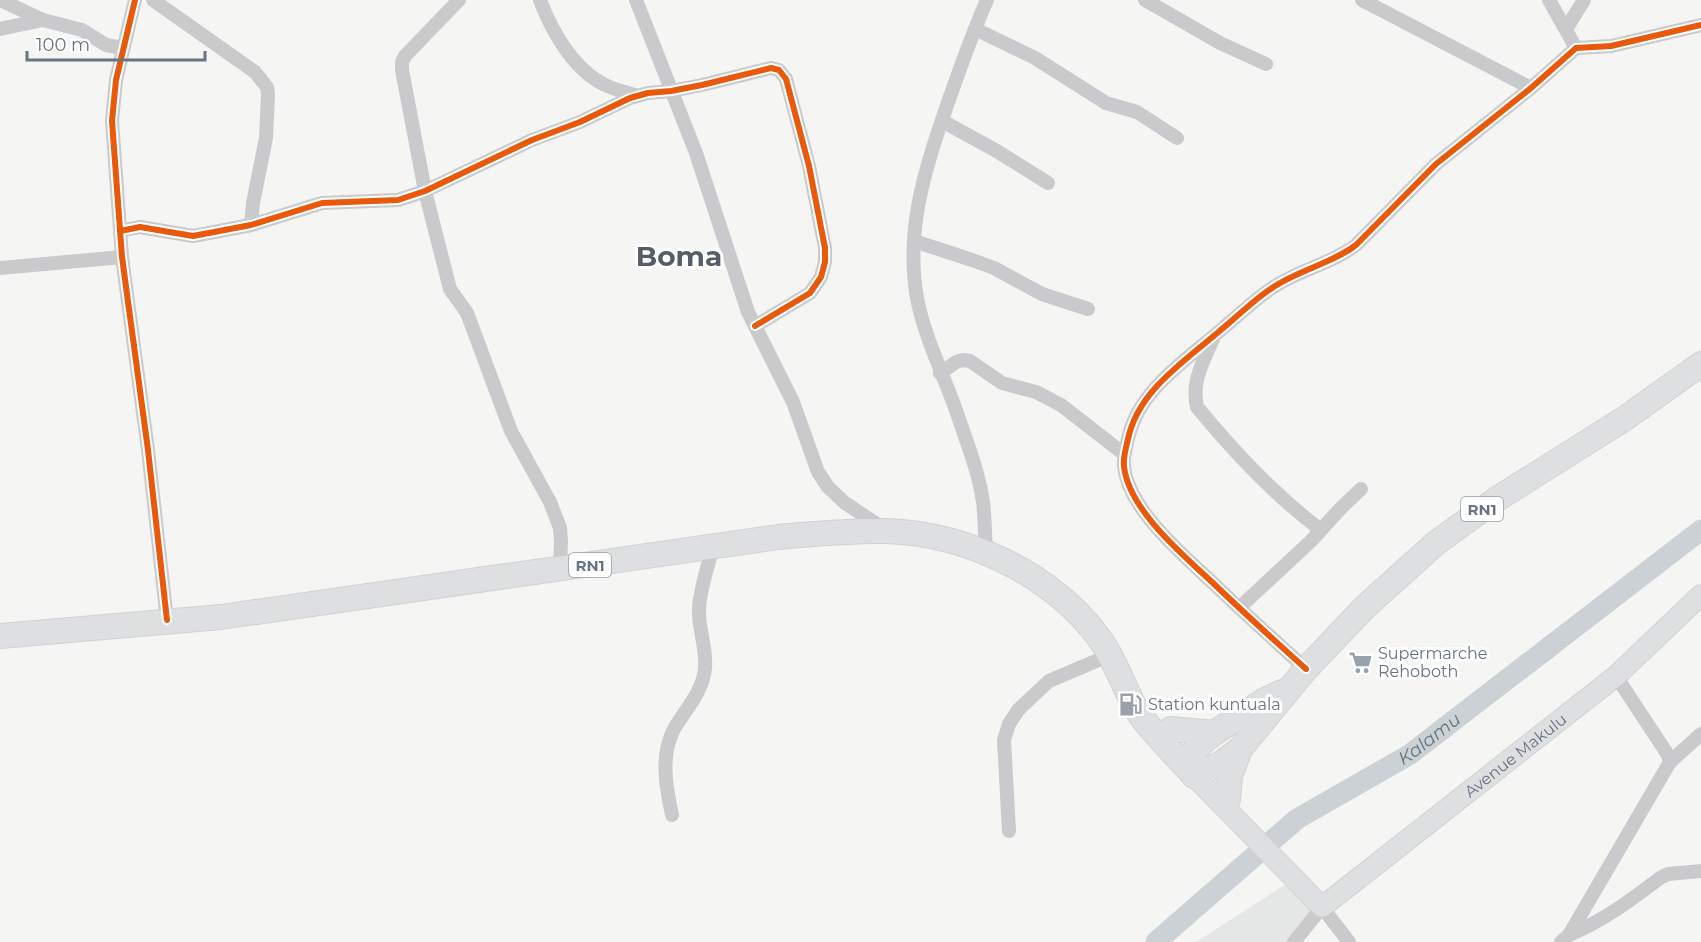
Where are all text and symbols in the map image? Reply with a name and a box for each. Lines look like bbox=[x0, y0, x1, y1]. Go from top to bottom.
scale bar bbox=[27, 24, 206, 62]
text: 100 m bbox=[36, 34, 90, 56]
district label: Boma bbox=[636, 239, 722, 273]
road number: RN1 bbox=[1461, 497, 1503, 521]
road number: RN1 bbox=[569, 553, 611, 577]
place label: Supermarche Rehoboth bbox=[1378, 644, 1487, 681]
supermarket icon: Supermarche Rehoboth bbox=[1347, 649, 1373, 675]
fuel station icon: Station kuntuala bbox=[1117, 691, 1143, 717]
place label: Station kuntuala bbox=[1148, 695, 1281, 714]
water label: Kalamu bbox=[1394, 708, 1465, 770]
street label: Avenue Makulu bbox=[1460, 709, 1570, 801]

